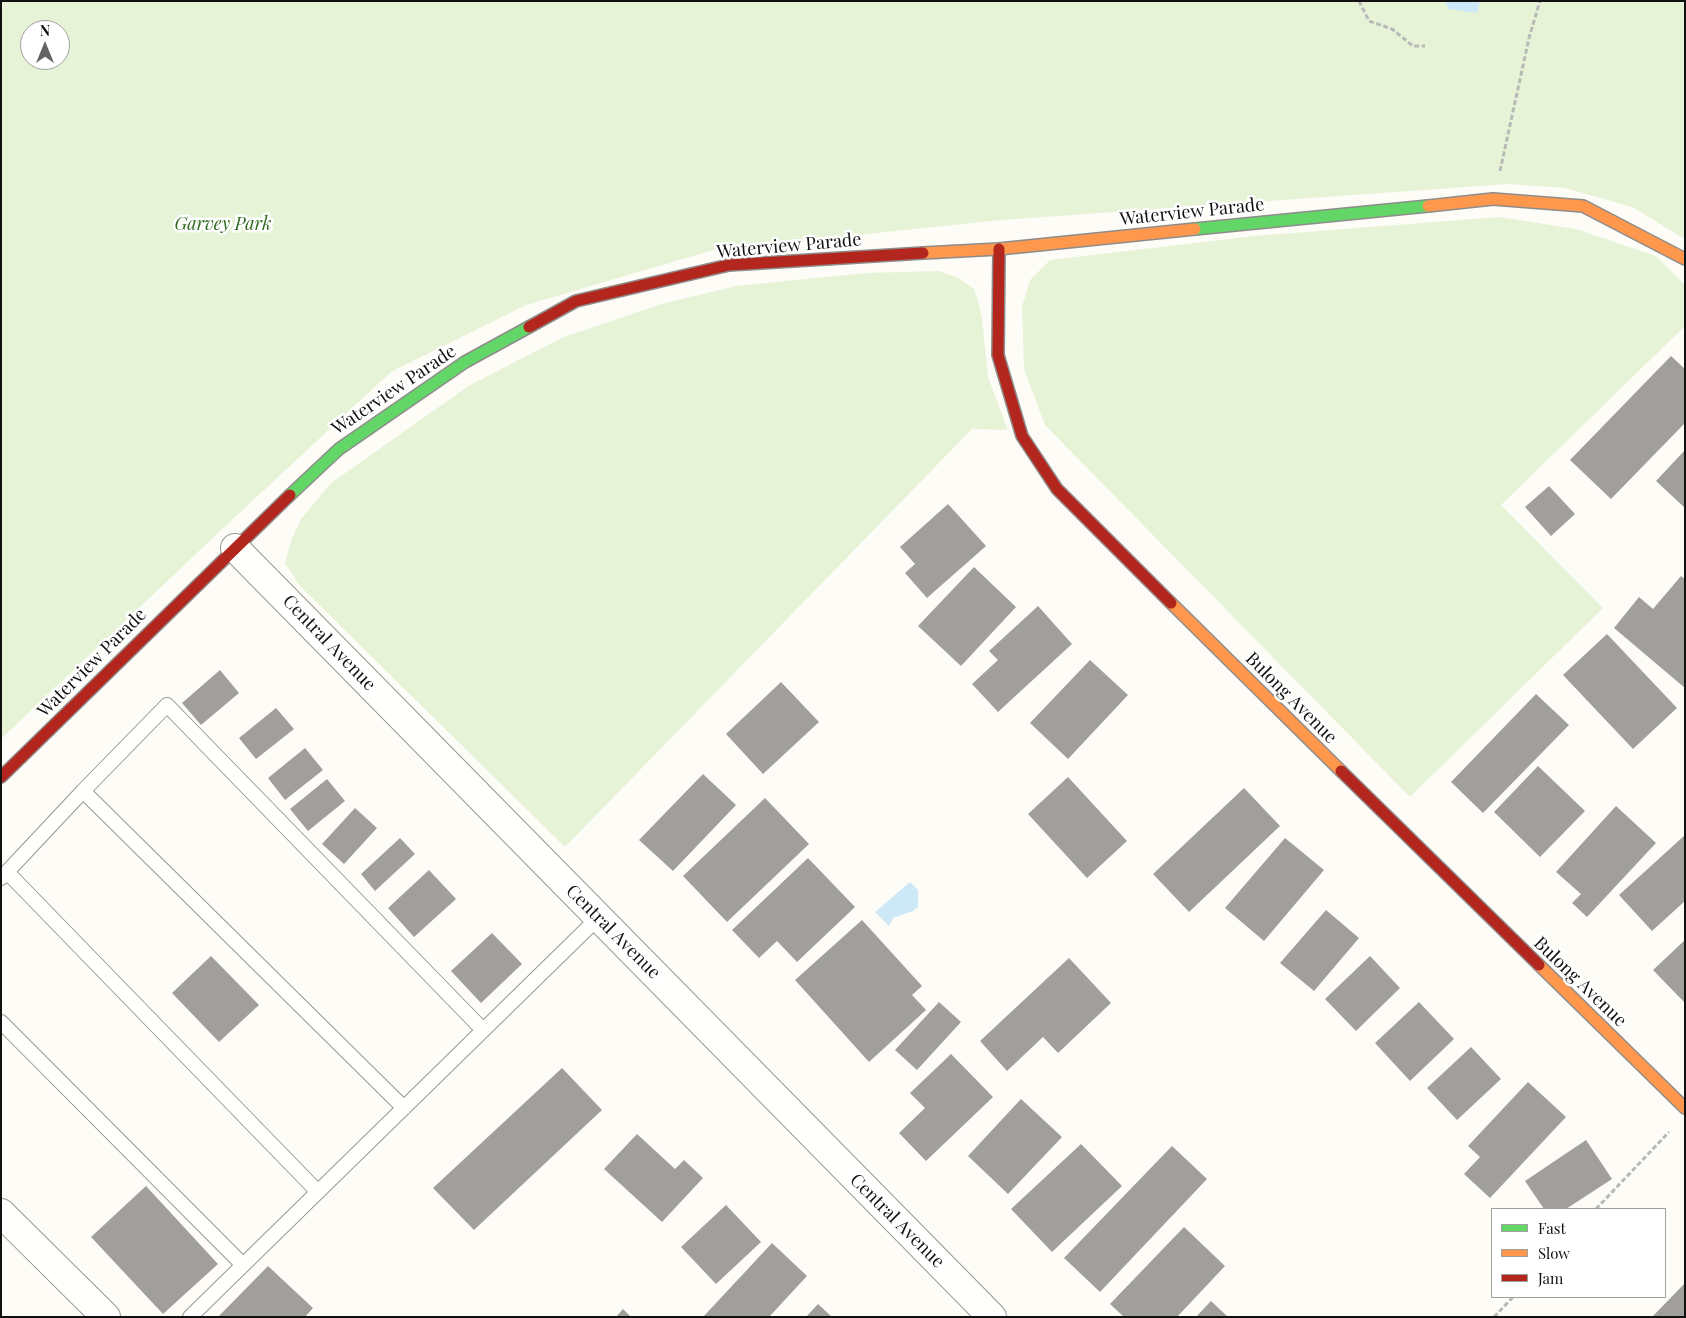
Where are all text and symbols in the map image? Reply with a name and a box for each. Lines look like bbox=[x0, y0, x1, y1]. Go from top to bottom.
north arrow bbox=[20, 20, 70, 70]
text: N bbox=[40, 21, 50, 40]
street label: Waterview Parade bbox=[1119, 194, 1265, 230]
park label: Garvey Park bbox=[174, 213, 272, 235]
street label: Waterview Parade bbox=[716, 229, 862, 263]
street label: Waterview Parade bbox=[328, 340, 460, 440]
street label: Central Avenue bbox=[278, 591, 380, 695]
street label: Waterview Parade bbox=[33, 604, 151, 722]
street label: Bulong Avenue bbox=[1241, 648, 1341, 748]
street label: Central Avenue bbox=[561, 880, 665, 984]
street label: Bulong Avenue bbox=[1529, 932, 1631, 1032]
street label: Central Avenue bbox=[845, 1169, 949, 1273]
legend bbox=[1491, 1208, 1666, 1298]
text: Fast bbox=[1538, 1218, 1566, 1238]
text: Slow bbox=[1538, 1243, 1570, 1263]
text: Jam bbox=[1538, 1268, 1563, 1288]

